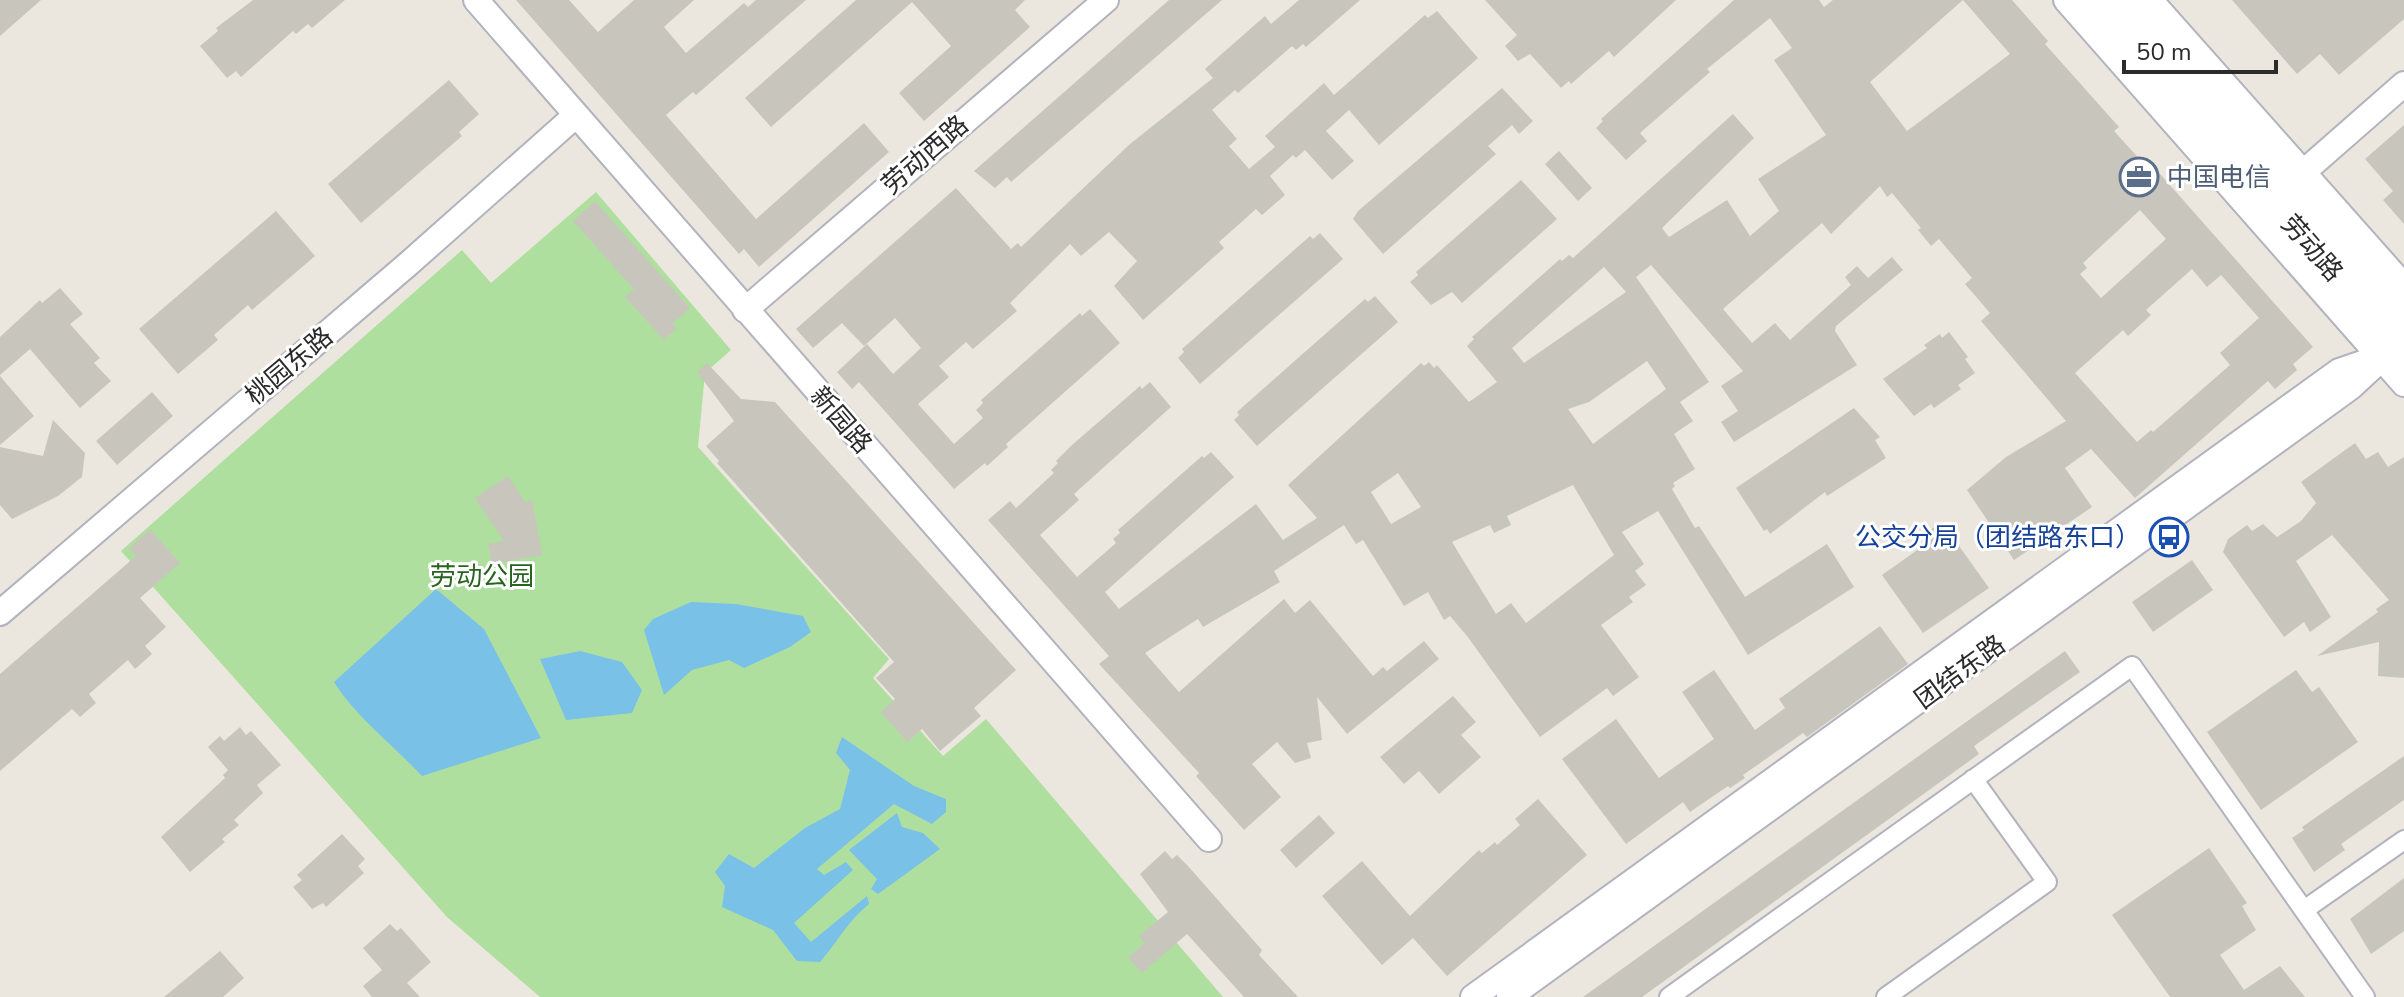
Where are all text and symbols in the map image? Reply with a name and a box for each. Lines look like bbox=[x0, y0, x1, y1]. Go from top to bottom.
scale bar bbox=[2124, 24, 2276, 74]
text: 50 m bbox=[2136, 36, 2192, 68]
street label: 劳动西路 bbox=[874, 108, 976, 202]
office icon: 中国电信 bbox=[2118, 156, 2160, 198]
place label: 中国电信 bbox=[2167, 160, 2271, 195]
street label: 劳动路 bbox=[2273, 207, 2351, 289]
street label: 桃园东路 bbox=[238, 319, 340, 413]
street label: 新园路 bbox=[802, 379, 880, 461]
bus stop icon: 公交分局（团结路东口） bbox=[2148, 516, 2190, 558]
place label: 公交分局（团结路东口） bbox=[1855, 520, 2141, 555]
park label: 劳动公园 bbox=[430, 559, 534, 594]
street label: 团结东路 bbox=[1908, 627, 2012, 717]

